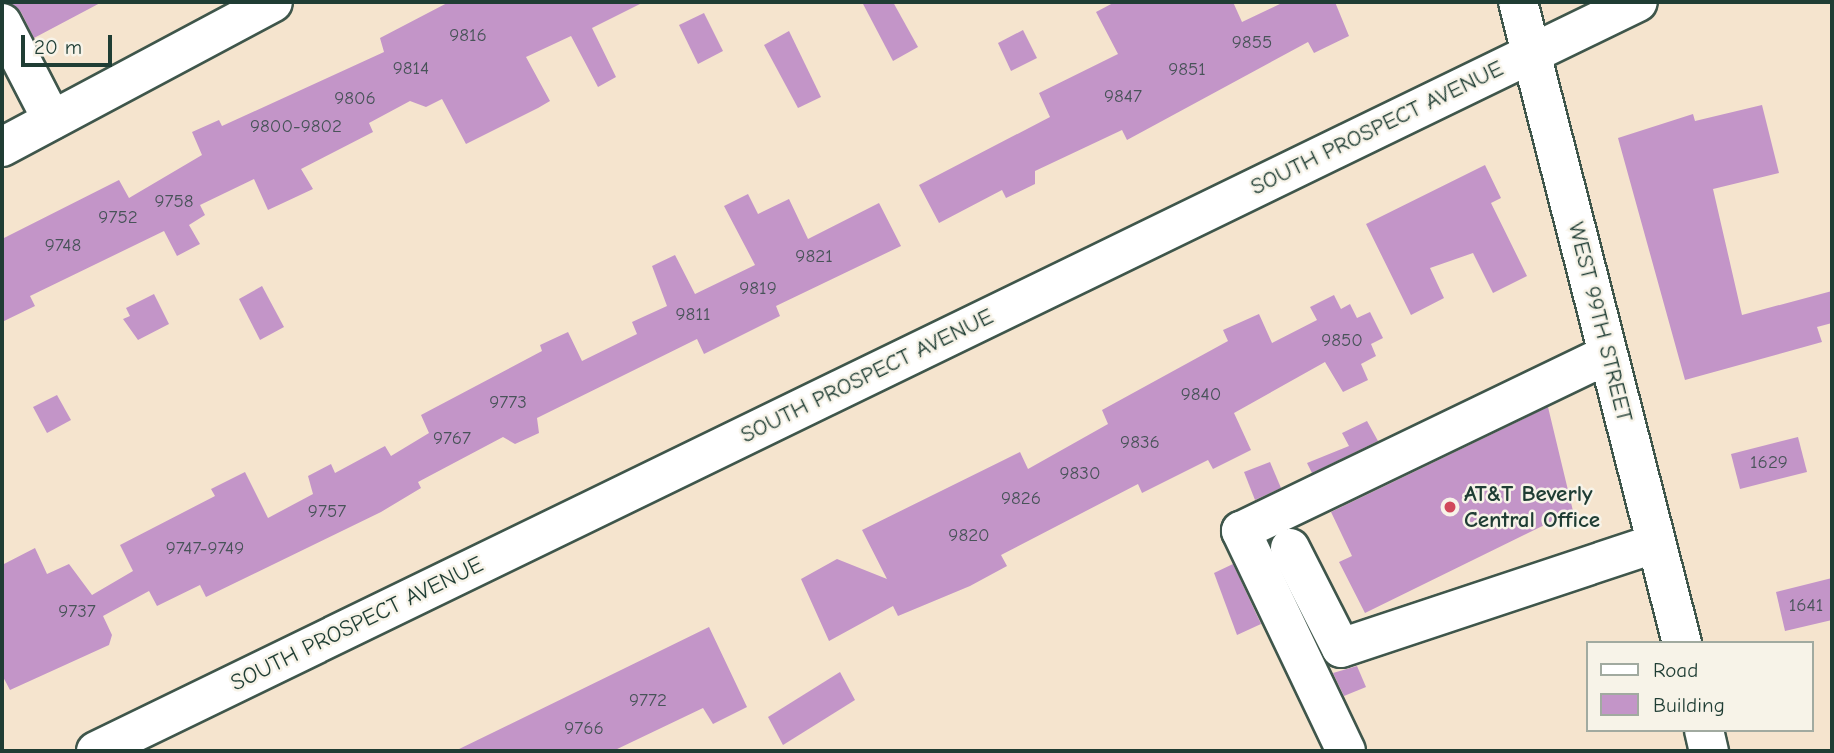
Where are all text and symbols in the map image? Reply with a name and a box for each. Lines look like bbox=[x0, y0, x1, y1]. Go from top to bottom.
scale bar bbox=[24, 21, 116, 65]
house number: 9816 bbox=[449, 25, 487, 47]
house number: 9855 bbox=[1232, 32, 1272, 54]
text: 20 m bbox=[34, 35, 82, 59]
street label: SOUTH PROSPECT AVENUE bbox=[1246, 55, 1508, 201]
house number: 9814 bbox=[393, 58, 429, 80]
house number: 9851 bbox=[1168, 59, 1206, 81]
house number: 9847 bbox=[1104, 86, 1142, 108]
house number: 9806 bbox=[334, 88, 376, 110]
house number: 9800-9802 bbox=[250, 116, 342, 138]
house number: 9758 bbox=[154, 191, 194, 213]
house number: 9752 bbox=[98, 207, 138, 229]
street label: WEST 99TH STREET bbox=[1562, 219, 1638, 425]
house number: 9748 bbox=[45, 235, 81, 257]
house number: 9821 bbox=[795, 246, 833, 268]
house number: 9819 bbox=[739, 278, 777, 300]
street label: SOUTH PROSPECT AVENUE bbox=[736, 303, 998, 449]
house number: 9811 bbox=[676, 304, 710, 326]
house number: 9850 bbox=[1321, 330, 1363, 352]
house number: 9840 bbox=[1181, 384, 1221, 406]
house number: 9773 bbox=[489, 392, 527, 414]
house number: 9767 bbox=[433, 428, 471, 450]
house number: 9836 bbox=[1120, 432, 1160, 454]
house number: 1629 bbox=[1750, 452, 1788, 474]
house number: 9830 bbox=[1059, 463, 1101, 485]
place label: AT&T Beverly Central Office bbox=[1464, 480, 1600, 534]
house number: 9826 bbox=[1001, 488, 1041, 510]
marker: AT&T Beverly Central Office bbox=[1442, 499, 1458, 515]
house number: 9757 bbox=[308, 501, 346, 523]
house number: 9820 bbox=[948, 525, 990, 547]
house number: 9747-9749 bbox=[166, 538, 244, 560]
street label: SOUTH PROSPECT AVENUE bbox=[226, 551, 488, 697]
house number: 1641 bbox=[1789, 595, 1823, 617]
house number: 9737 bbox=[58, 601, 96, 623]
legend bbox=[1586, 641, 1813, 732]
text: Road bbox=[1653, 658, 1698, 682]
house number: 9772 bbox=[629, 690, 667, 712]
text: Building bbox=[1653, 693, 1725, 717]
house number: 9766 bbox=[564, 718, 604, 740]

